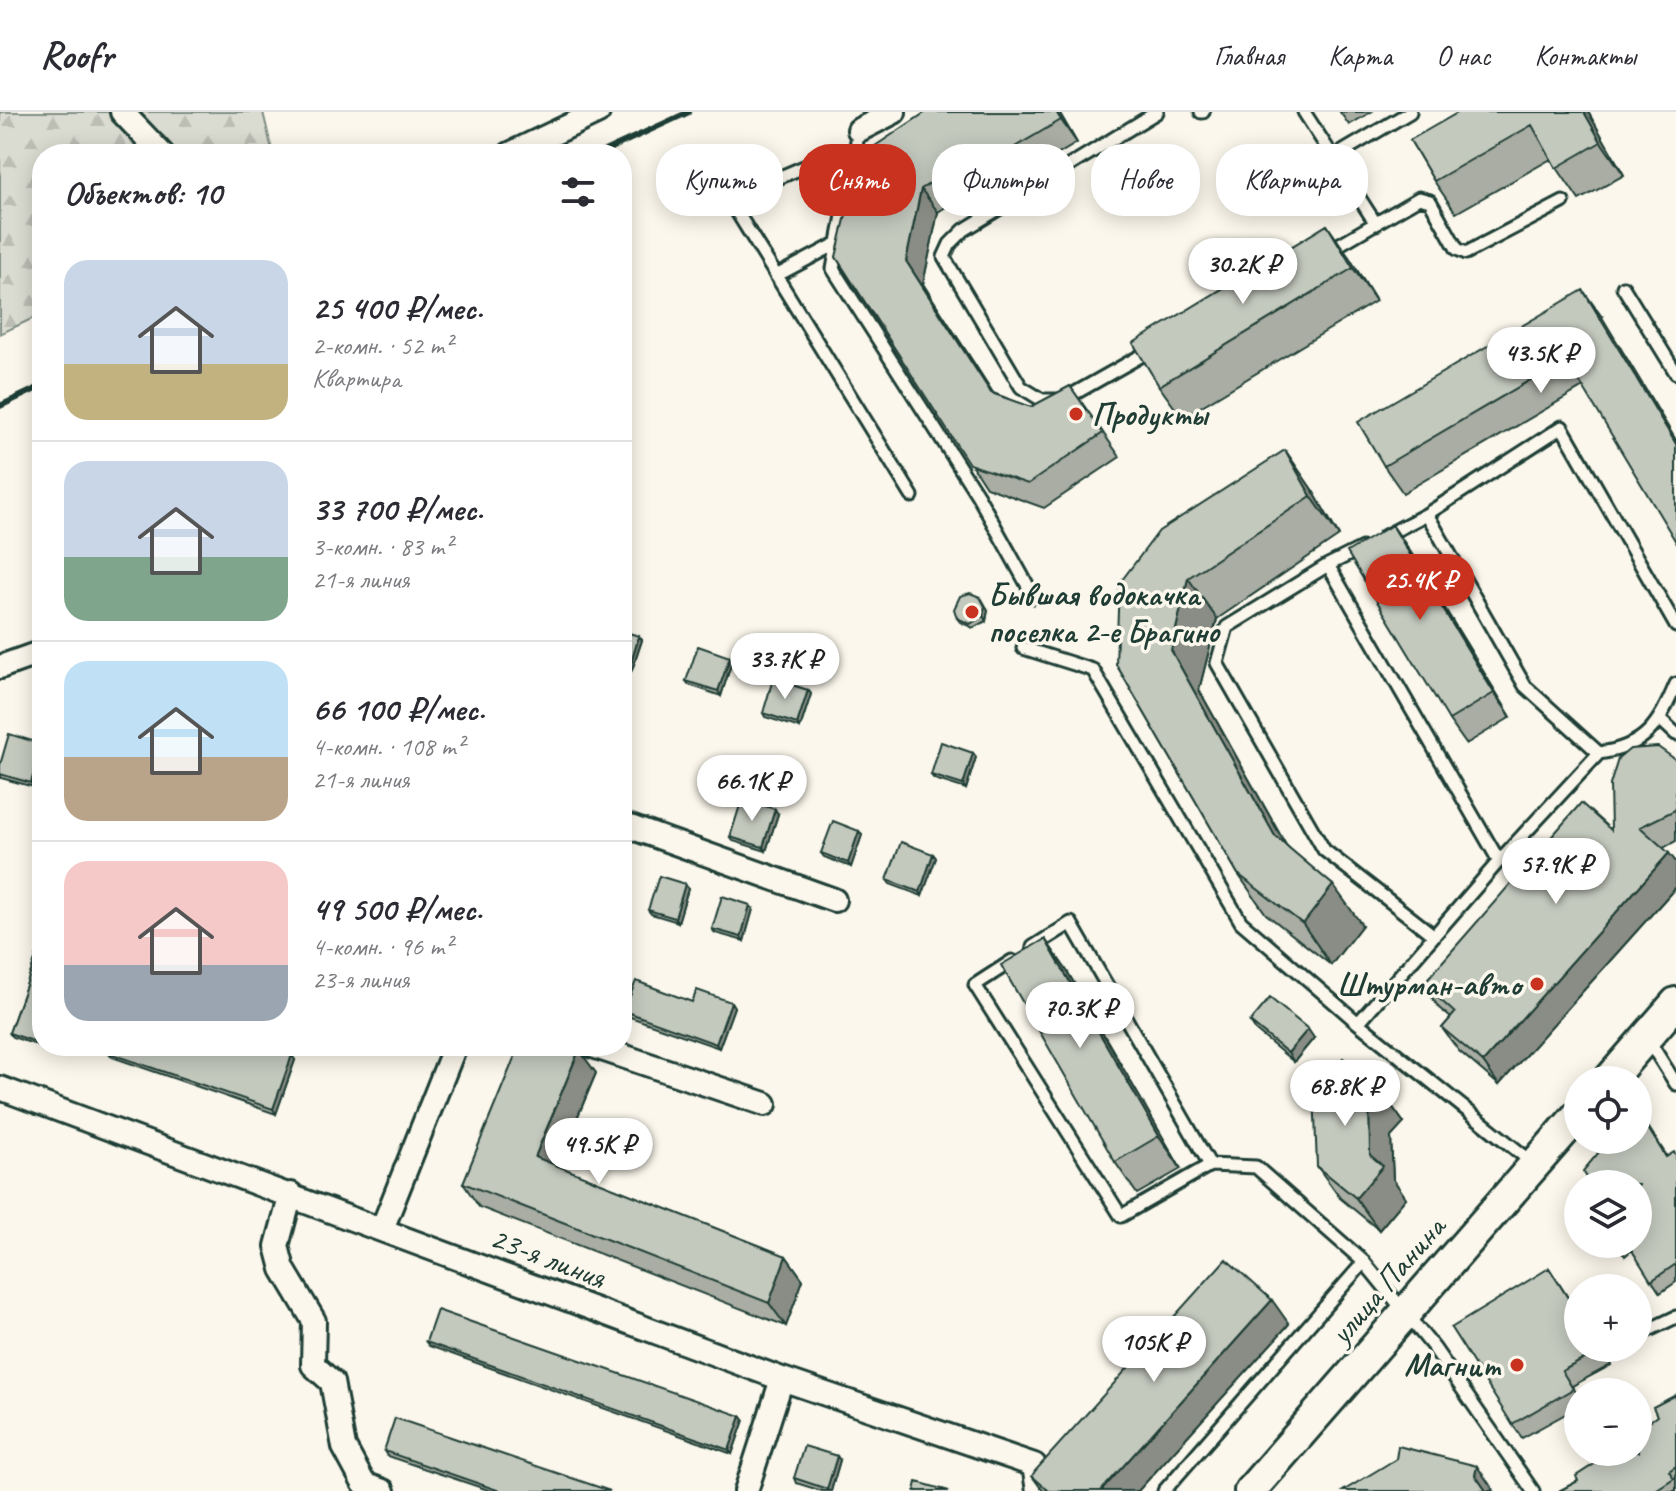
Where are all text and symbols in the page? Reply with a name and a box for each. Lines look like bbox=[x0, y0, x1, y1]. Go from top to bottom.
text: Roofr bbox=[40, 32, 113, 79]
text: Главная bbox=[1214, 38, 1284, 73]
text: Карта bbox=[1328, 38, 1392, 73]
text: О нас bbox=[1436, 38, 1490, 73]
text: Контакты bbox=[1534, 38, 1636, 73]
chip: Купить bbox=[656, 144, 783, 216]
chip: Снять bbox=[799, 144, 916, 216]
chip: Фильтры bbox=[932, 144, 1075, 216]
chip: Новое bbox=[1091, 144, 1200, 216]
chip: Квартира bbox=[1216, 144, 1368, 216]
icon: filters bbox=[556, 170, 600, 214]
text: Объектов: 10 bbox=[64, 171, 222, 214]
pin: 30.2K ₽ bbox=[1169, 238, 1317, 306]
text: 30.2K ₽ bbox=[1206, 247, 1280, 280]
text: 25 400 ₽/мес. bbox=[312, 286, 483, 329]
icon: home bbox=[128, 292, 224, 388]
pin: 43.5K ₽ bbox=[1467, 327, 1615, 395]
text: 2-комн. · 52 m² bbox=[312, 329, 452, 362]
text: 43.5K ₽ bbox=[1505, 336, 1577, 369]
text: Квартира bbox=[312, 362, 401, 395]
place label: Продукты bbox=[1092, 394, 1210, 435]
marker: Продукты bbox=[1067, 405, 1085, 423]
text: 33 700 ₽/мес. bbox=[312, 487, 483, 530]
icon: home bbox=[128, 493, 224, 589]
text: 3-комн. · 83 m² bbox=[312, 530, 452, 563]
pin: 25.4K ₽ bbox=[1346, 554, 1494, 622]
text: 21-я линия bbox=[312, 563, 409, 596]
text: 25.4K ₽ bbox=[1384, 563, 1456, 596]
place label: Бывшая водокачка поселка 2-е Брагино bbox=[988, 574, 1221, 652]
marker: Бывшая водокачка поселка 2-е Брагино bbox=[963, 603, 981, 621]
pin: 33.7K ₽ bbox=[711, 633, 859, 701]
text: 33.7K ₽ bbox=[748, 642, 822, 675]
text: 66 100 ₽/мес. bbox=[312, 687, 485, 730]
icon: home bbox=[128, 693, 224, 789]
text: 4-комн. · 108 m² bbox=[312, 730, 464, 763]
pin: 66.1K ₽ bbox=[678, 755, 826, 823]
text: 21-я линия bbox=[312, 763, 409, 796]
text: 66.1K ₽ bbox=[715, 764, 789, 797]
pin: 57.9K ₽ bbox=[1482, 838, 1630, 906]
text: 57.9K ₽ bbox=[1520, 847, 1592, 880]
text: 49 500 ₽/мес. bbox=[312, 887, 482, 930]
icon: home bbox=[128, 893, 224, 989]
text: 4-комн. · 96 m² bbox=[312, 930, 452, 963]
text: 23-я линия bbox=[312, 963, 409, 996]
place label: Штурман-авто bbox=[1337, 964, 1524, 1005]
marker: Штурман-авто bbox=[1528, 975, 1546, 993]
pin: 70.3K ₽ bbox=[1006, 982, 1154, 1050]
text: 70.3K ₽ bbox=[1043, 991, 1117, 1024]
pin: 68.8K ₽ bbox=[1271, 1060, 1419, 1128]
map controls bbox=[1564, 1066, 1652, 1466]
button: locate bbox=[1564, 1066, 1652, 1154]
text: 68.8K ₽ bbox=[1308, 1069, 1382, 1102]
pin: 49.5K ₽ bbox=[525, 1118, 673, 1186]
text: 49.5K ₽ bbox=[563, 1127, 635, 1160]
button: layers bbox=[1564, 1170, 1652, 1258]
street label: улица Панина bbox=[1319, 1206, 1456, 1354]
street label: 23-я линия bbox=[484, 1217, 612, 1299]
button: + bbox=[1564, 1274, 1652, 1362]
pin: 105K ₽ bbox=[1089, 1316, 1219, 1384]
text: 105K ₽ bbox=[1120, 1325, 1188, 1358]
place label: Магнит bbox=[1404, 1345, 1502, 1386]
marker: Магнит bbox=[1508, 1356, 1526, 1374]
button: − bbox=[1564, 1378, 1652, 1466]

